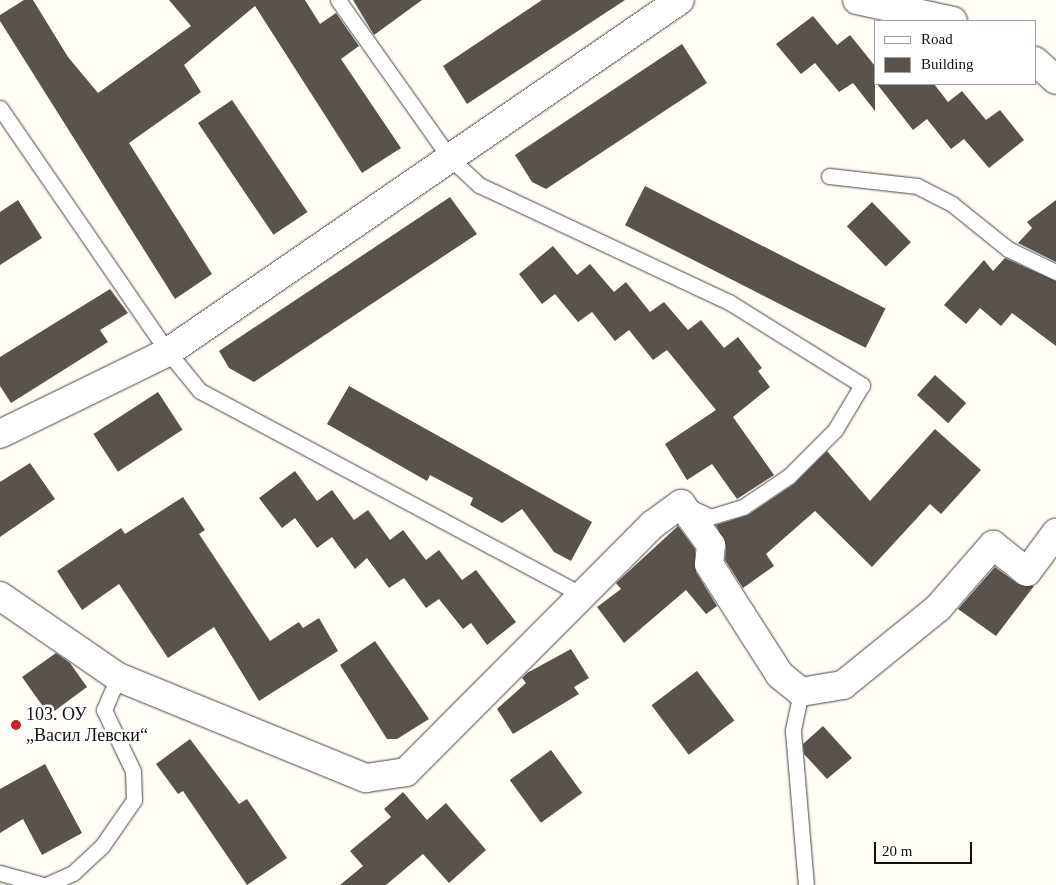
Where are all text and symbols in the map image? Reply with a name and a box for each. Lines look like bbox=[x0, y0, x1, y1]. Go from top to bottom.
legend bbox=[874, 20, 1036, 85]
text: Road bbox=[921, 31, 953, 47]
text: Building bbox=[921, 56, 974, 72]
place label: 103. ОУ „Васил Левски“ bbox=[26, 704, 148, 746]
marker: 103. ОУ „Васил Левски“ bbox=[10, 719, 22, 731]
scale bar bbox=[876, 832, 974, 864]
text: 20 m bbox=[882, 843, 912, 859]

